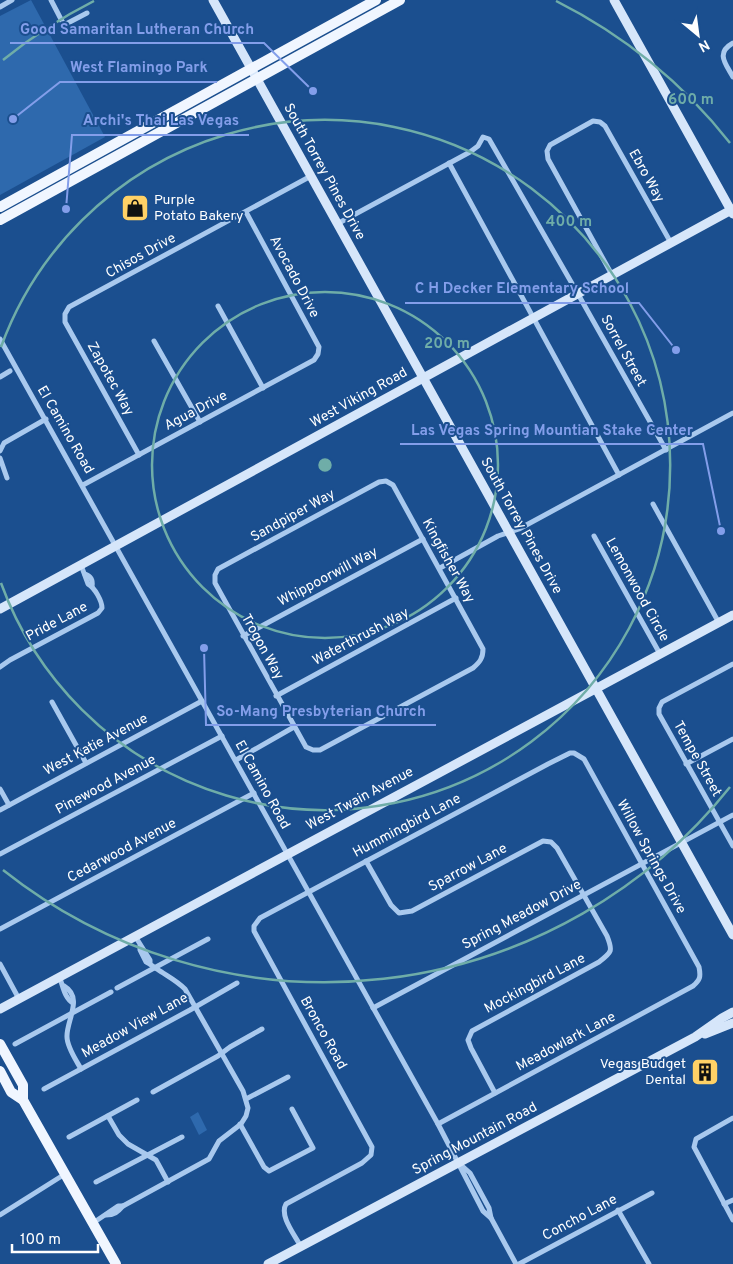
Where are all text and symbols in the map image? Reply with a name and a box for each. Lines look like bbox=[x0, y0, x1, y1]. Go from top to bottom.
north arrow bbox=[673, 10, 723, 60]
callout: Good Samaritan Lutheran Church bbox=[10, 13, 264, 43]
text: Good Samaritan Lutheran Church bbox=[20, 21, 254, 40]
text: N bbox=[695, 35, 712, 55]
callout: West Flamingo Park bbox=[60, 52, 217, 82]
text: West Flamingo Park bbox=[70, 59, 208, 78]
text: 600 m bbox=[668, 91, 714, 110]
street label: South Torrey Pines Drive bbox=[279, 101, 369, 243]
callout: Archi's Thai Las Vegas bbox=[72, 105, 249, 135]
text: Archi's Thai Las Vegas bbox=[83, 112, 239, 131]
street label: Ebro Way bbox=[624, 146, 668, 206]
place label: Purple Potato Bakery bbox=[154, 192, 243, 225]
shop icon: Purple Potato Bakery bbox=[120, 193, 150, 223]
text: 400 m bbox=[546, 213, 592, 232]
street label: Chisos Drive bbox=[103, 230, 179, 282]
street label: Avocado Drive bbox=[265, 233, 323, 321]
callout: C H Decker Elementary School bbox=[405, 273, 639, 303]
text: C H Decker Elementary School bbox=[415, 280, 629, 299]
street label: Sorrel Street bbox=[596, 312, 650, 390]
text: 200 m bbox=[424, 335, 470, 354]
street label: Zapotec Way bbox=[83, 339, 137, 419]
street label: West Viking Road bbox=[307, 364, 411, 432]
street label: El Camino Road bbox=[33, 383, 97, 477]
street label: Agua Drive bbox=[162, 387, 230, 435]
callout: Las Vegas Spring Mountian Stake Center bbox=[400, 414, 703, 444]
text: Las Vegas Spring Mountian Stake Center bbox=[411, 422, 694, 441]
street label: South Torrey Pines Drive bbox=[476, 455, 566, 597]
centre of rings bbox=[316, 456, 334, 474]
street label: Sandpiper Way bbox=[248, 486, 338, 546]
street label: Kingfisher Way bbox=[418, 516, 478, 606]
street label: Lemonwood Circle bbox=[601, 535, 673, 645]
street label: Whippoorwill Way bbox=[275, 544, 381, 610]
street label: Pride Lane bbox=[23, 599, 91, 645]
street label: Waterthrush Way bbox=[310, 604, 412, 670]
street label: Trogon Way bbox=[237, 611, 287, 683]
callout: So-Mang Presbyterian Church bbox=[206, 695, 436, 725]
text: So-Mang Presbyterian Church bbox=[216, 703, 426, 722]
street label: West Katie Avenue bbox=[41, 710, 151, 780]
street label: Tempe Street bbox=[669, 718, 725, 800]
street label: El Camino Road bbox=[231, 738, 293, 832]
street label: Pinewood Avenue bbox=[53, 751, 159, 819]
street label: West Twain Avenue bbox=[303, 764, 417, 834]
street label: Hummingbird Lane bbox=[350, 790, 464, 862]
street label: Willow Springs Drive bbox=[613, 797, 689, 917]
street label: Cedarwood Avenue bbox=[65, 815, 179, 887]
street label: Sparrow Lane bbox=[426, 840, 510, 896]
street label: Spring Meadow Drive bbox=[459, 876, 585, 954]
street label: Mockingbird Lane bbox=[482, 950, 588, 1018]
street label: Meadow View Lane bbox=[79, 990, 191, 1062]
street label: Bronco Road bbox=[296, 994, 350, 1072]
street label: Meadowlark Lane bbox=[513, 1009, 619, 1075]
place label: Vegas Budget Dental bbox=[600, 1056, 686, 1089]
building icon: Vegas Budget Dental bbox=[690, 1057, 720, 1087]
street label: Spring Mountain Road bbox=[410, 1099, 540, 1179]
street label: Concho Lane bbox=[540, 1191, 620, 1245]
scale bar bbox=[12, 1222, 99, 1254]
text: 100 m bbox=[20, 1231, 61, 1250]

